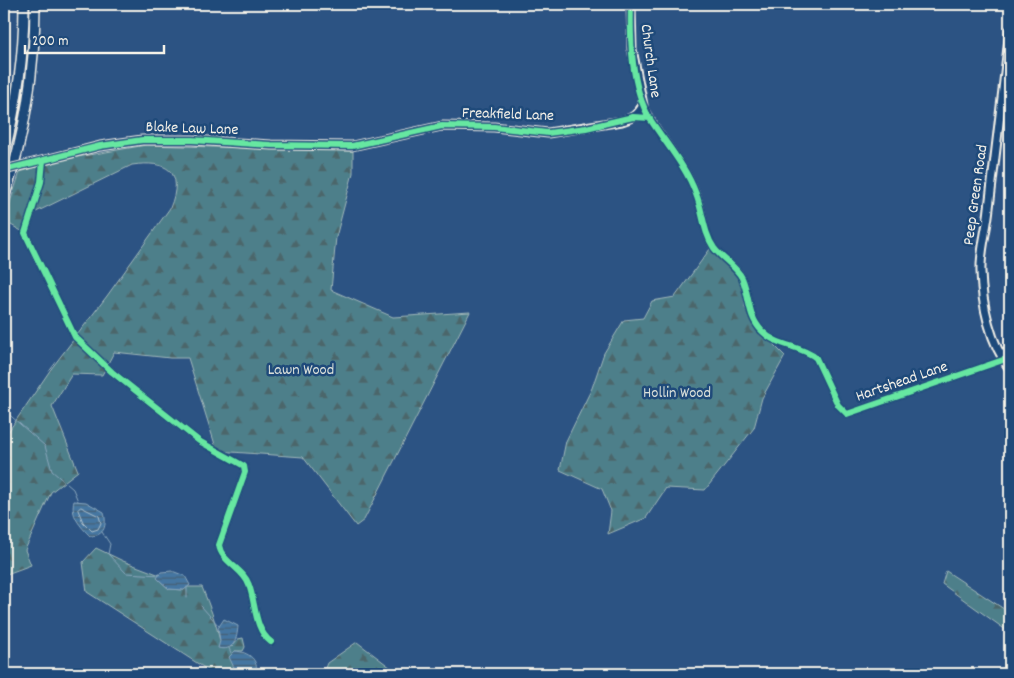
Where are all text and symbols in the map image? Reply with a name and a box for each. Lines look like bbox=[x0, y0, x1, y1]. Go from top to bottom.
scale bar bbox=[25, 22, 164, 54]
street label: Church Lane bbox=[633, 23, 667, 99]
text: 200 m bbox=[32, 31, 69, 53]
street label: Freakfield Lane bbox=[462, 102, 554, 128]
street label: Blake Law Lane bbox=[145, 116, 239, 142]
street label: Peep Green Road bbox=[958, 143, 994, 247]
street label: Hartshead Lane bbox=[853, 356, 951, 408]
park label: Lawn Wood bbox=[268, 359, 334, 382]
park label: Hollin Wood bbox=[643, 382, 711, 405]

